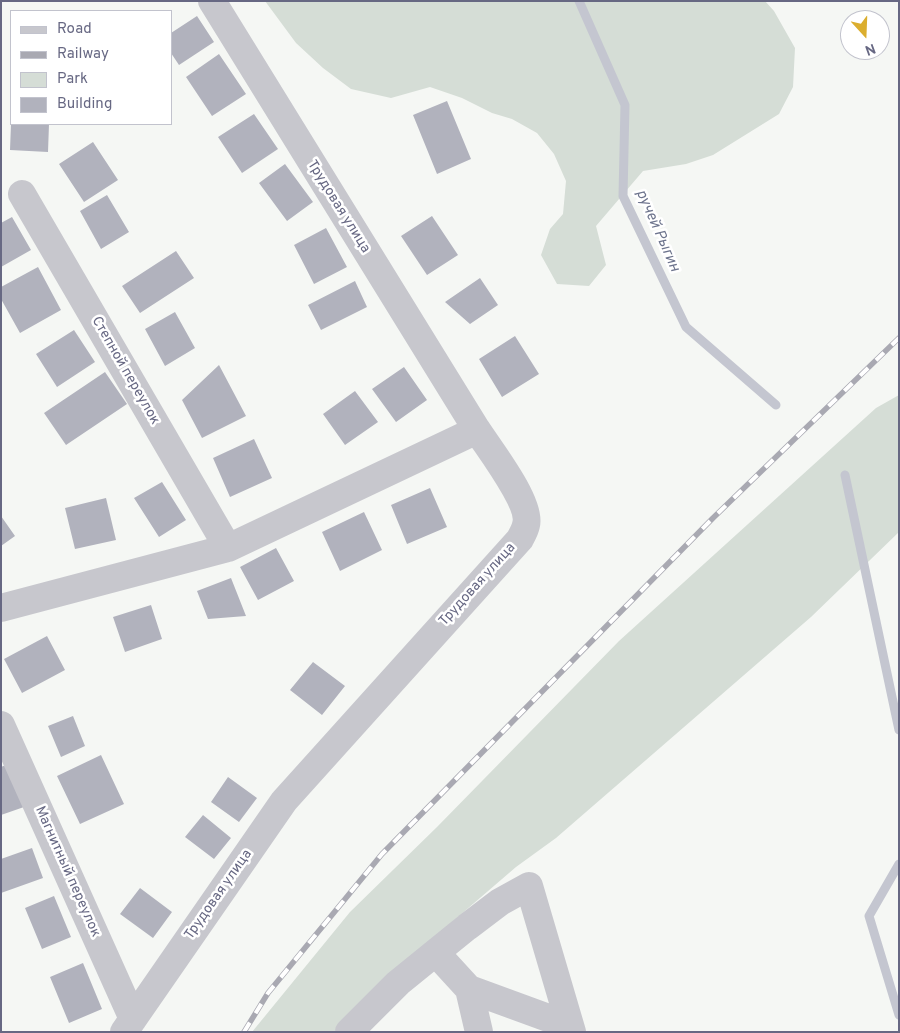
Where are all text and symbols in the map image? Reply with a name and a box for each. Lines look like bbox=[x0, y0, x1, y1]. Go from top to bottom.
legend bbox=[10, 10, 172, 125]
north arrow bbox=[840, 10, 890, 60]
text: Road bbox=[57, 20, 92, 39]
text: N bbox=[862, 39, 878, 58]
text: Railway bbox=[57, 45, 109, 64]
text: Park bbox=[57, 70, 88, 89]
text: Building bbox=[57, 95, 112, 114]
street label: Трудовая улица bbox=[303, 158, 373, 256]
water label: ручей Рыгин bbox=[631, 187, 683, 275]
street label: Степной переулок bbox=[87, 314, 163, 428]
street label: Трудовая улица bbox=[436, 540, 520, 630]
street label: Магнитный переулок bbox=[31, 804, 103, 940]
street label: Трудовая улица bbox=[182, 847, 256, 943]

